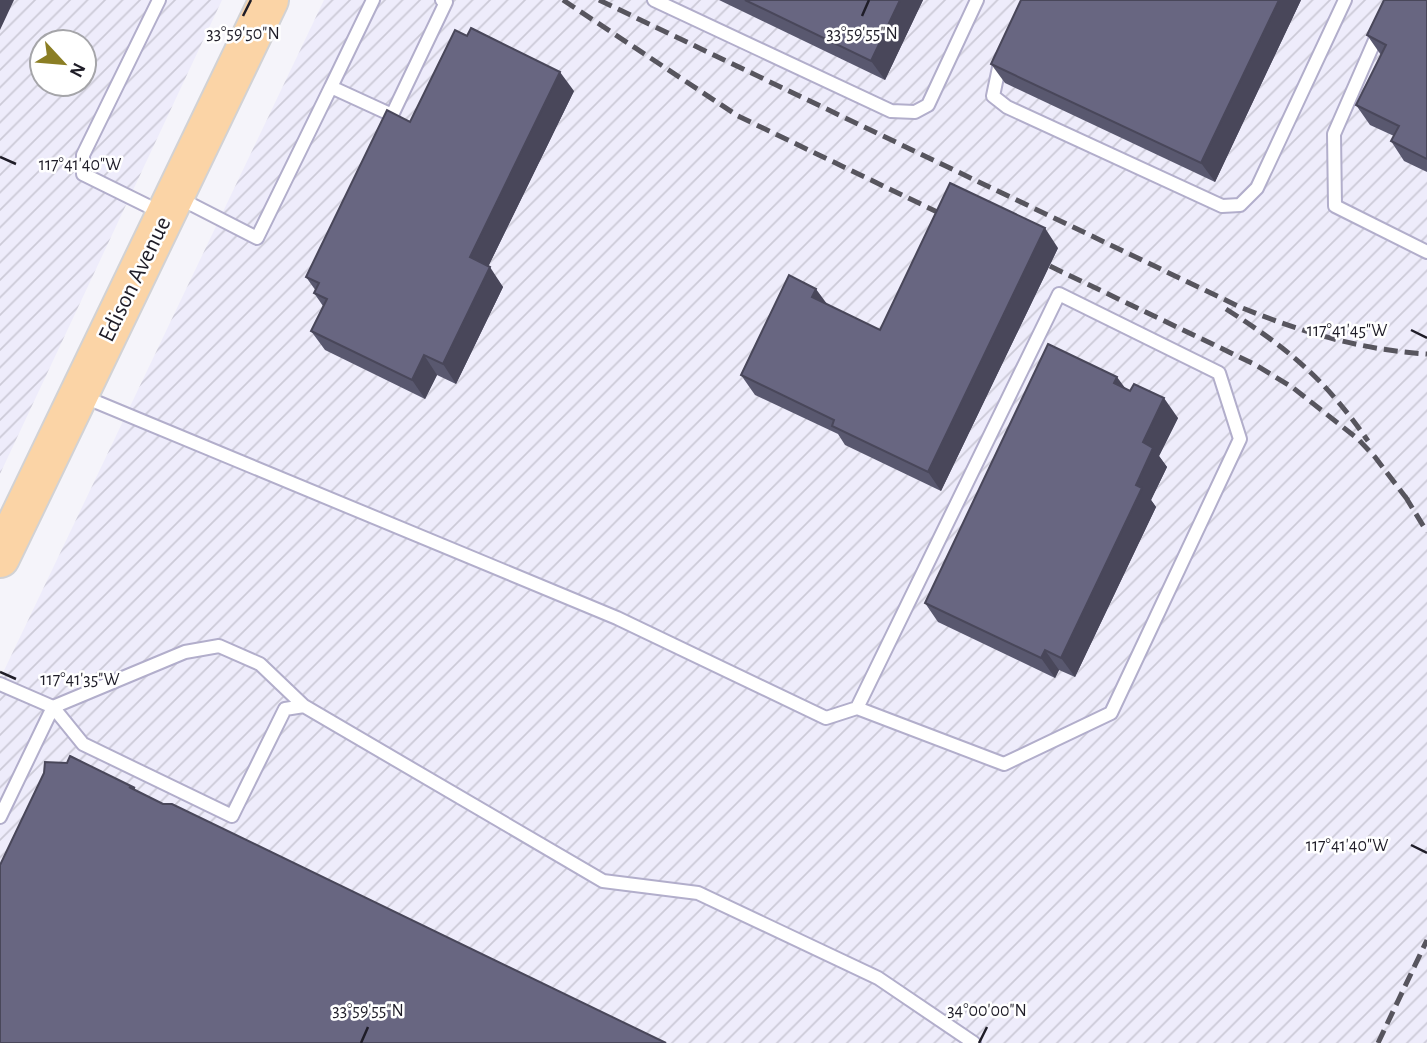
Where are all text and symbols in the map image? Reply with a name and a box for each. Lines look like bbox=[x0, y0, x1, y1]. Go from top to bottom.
text: 33°59'50"N bbox=[206, 25, 280, 43]
text: 33°59'55"N bbox=[826, 25, 898, 43]
north arrow bbox=[28, 28, 98, 98]
text: N bbox=[65, 60, 88, 80]
text: 117°41'40"W bbox=[39, 156, 121, 174]
street label: Edison Avenue bbox=[94, 213, 175, 346]
text: 117°41'45"W bbox=[1307, 322, 1387, 340]
text: 117°41'35"W bbox=[40, 671, 120, 689]
text: 117°41'40"W bbox=[1306, 837, 1388, 855]
text: 33°59'55"N bbox=[332, 1002, 404, 1020]
text: 34°00'00"N bbox=[947, 1002, 1027, 1020]

